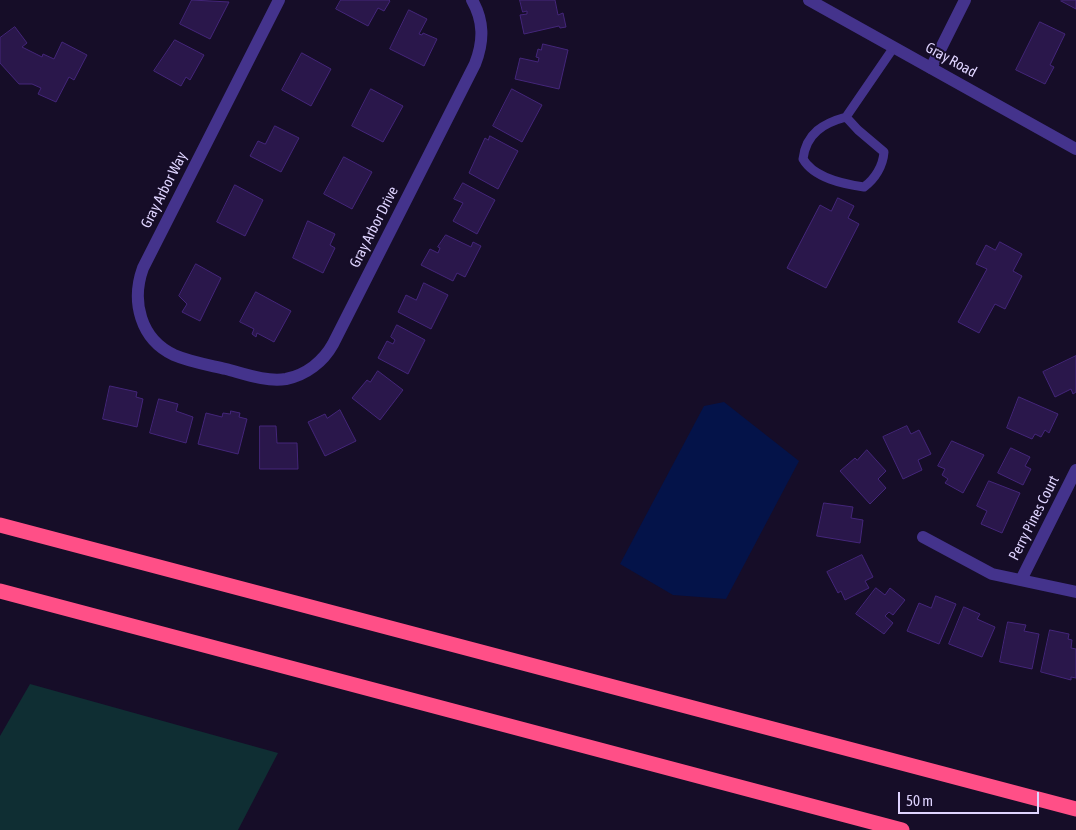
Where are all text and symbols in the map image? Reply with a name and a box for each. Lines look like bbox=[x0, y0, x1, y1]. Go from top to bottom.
street label: Gray Road bbox=[922, 39, 980, 81]
street label: Gray Arbor Way bbox=[137, 149, 191, 231]
street label: Gray Arbor Drive bbox=[346, 183, 402, 271]
street label: Perry Pines Court bbox=[1005, 473, 1063, 563]
scale bar bbox=[901, 782, 1042, 814]
text: 50 m bbox=[906, 792, 933, 809]

